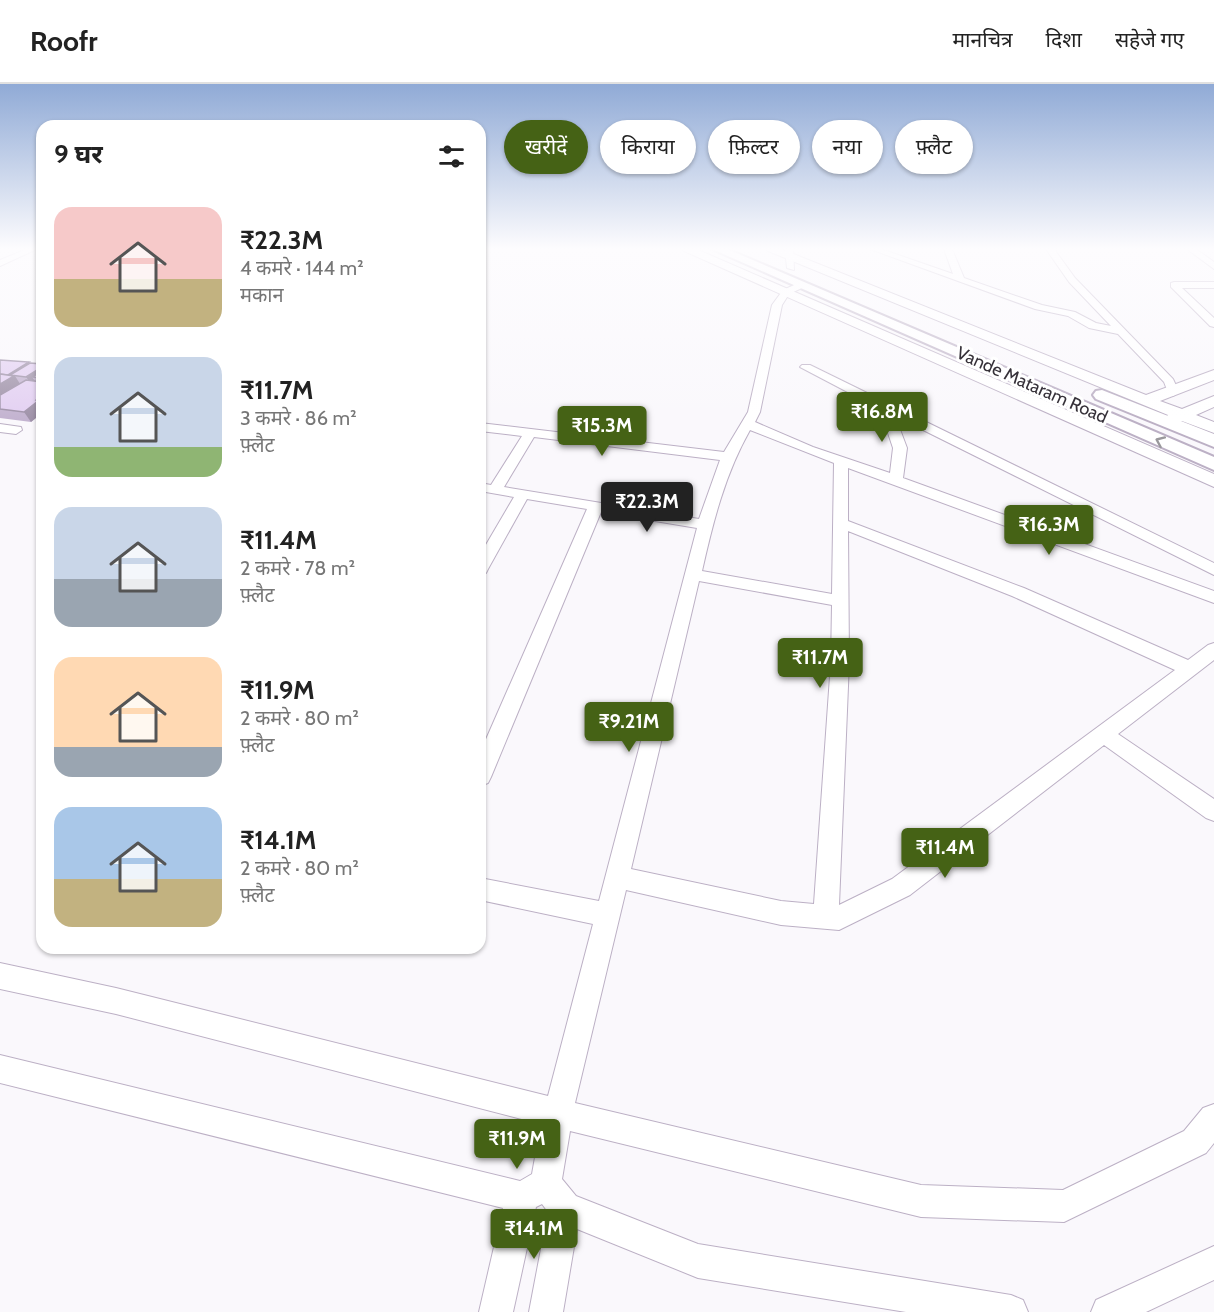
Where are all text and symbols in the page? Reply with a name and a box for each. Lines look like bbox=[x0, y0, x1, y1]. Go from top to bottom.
text: Roofr bbox=[30, 24, 98, 58]
text: मानचित्र bbox=[953, 27, 1013, 52]
text: दिशा bbox=[1046, 27, 1082, 52]
text: सहेजे गए bbox=[1115, 27, 1184, 52]
chip: खरीदें bbox=[504, 120, 588, 174]
chip: किराया bbox=[600, 120, 696, 174]
chip: फ़िल्टर bbox=[708, 120, 800, 174]
chip: नया bbox=[812, 120, 883, 174]
chip: फ़्लैट bbox=[895, 120, 973, 174]
text: 9 घर bbox=[54, 138, 103, 170]
icon: filters bbox=[435, 140, 468, 173]
text: ₹22.3M bbox=[240, 224, 323, 256]
icon: home bbox=[102, 231, 174, 303]
text: 4 कमरे · 144 m² bbox=[240, 256, 364, 280]
text: मकान bbox=[240, 283, 284, 307]
street label: Vande Mataram Road bbox=[953, 342, 1111, 428]
text: ₹11.7M bbox=[240, 374, 314, 406]
icon: home bbox=[102, 381, 174, 453]
pin: ₹16.8M bbox=[833, 392, 931, 443]
text: ₹16.8M bbox=[851, 399, 913, 423]
text: 3 कमरे · 86 m² bbox=[240, 406, 357, 430]
pin: ₹15.3M bbox=[553, 406, 651, 457]
text: ₹15.3M bbox=[572, 413, 632, 437]
text: फ़्लैट bbox=[240, 433, 275, 457]
one-way arrow bbox=[1156, 436, 1167, 448]
pin: ₹22.3M bbox=[598, 482, 696, 533]
text: ₹22.3M bbox=[615, 489, 679, 513]
pin: ₹16.3M bbox=[1000, 505, 1098, 556]
text: ₹16.3M bbox=[1018, 512, 1080, 536]
text: ₹11.4M bbox=[240, 524, 317, 556]
icon: home bbox=[102, 531, 174, 603]
text: 2 कमरे · 78 m² bbox=[240, 556, 355, 580]
text: फ़्लैट bbox=[240, 583, 275, 607]
pin: ₹11.7M bbox=[771, 638, 869, 689]
text: ₹11.7M bbox=[792, 645, 848, 669]
text: ₹11.9M bbox=[240, 674, 315, 706]
icon: home bbox=[102, 681, 174, 753]
pin: ₹9.21M bbox=[580, 702, 678, 753]
text: 2 कमरे · 80 m² bbox=[240, 706, 359, 730]
text: ₹9.21M bbox=[599, 709, 659, 733]
text: फ़्लैट bbox=[240, 733, 275, 757]
text: ₹14.1M bbox=[240, 824, 316, 856]
pin: ₹11.4M bbox=[896, 828, 994, 879]
icon: home bbox=[102, 831, 174, 903]
text: ₹11.4M bbox=[915, 835, 975, 859]
text: 2 कमरे · 80 m² bbox=[240, 856, 359, 880]
text: फ़्लैट bbox=[240, 883, 275, 907]
pin: ₹11.9M bbox=[468, 1119, 566, 1170]
text: ₹11.9M bbox=[488, 1126, 546, 1150]
pin: ₹14.1M bbox=[485, 1209, 583, 1260]
text: ₹14.1M bbox=[505, 1216, 563, 1240]

